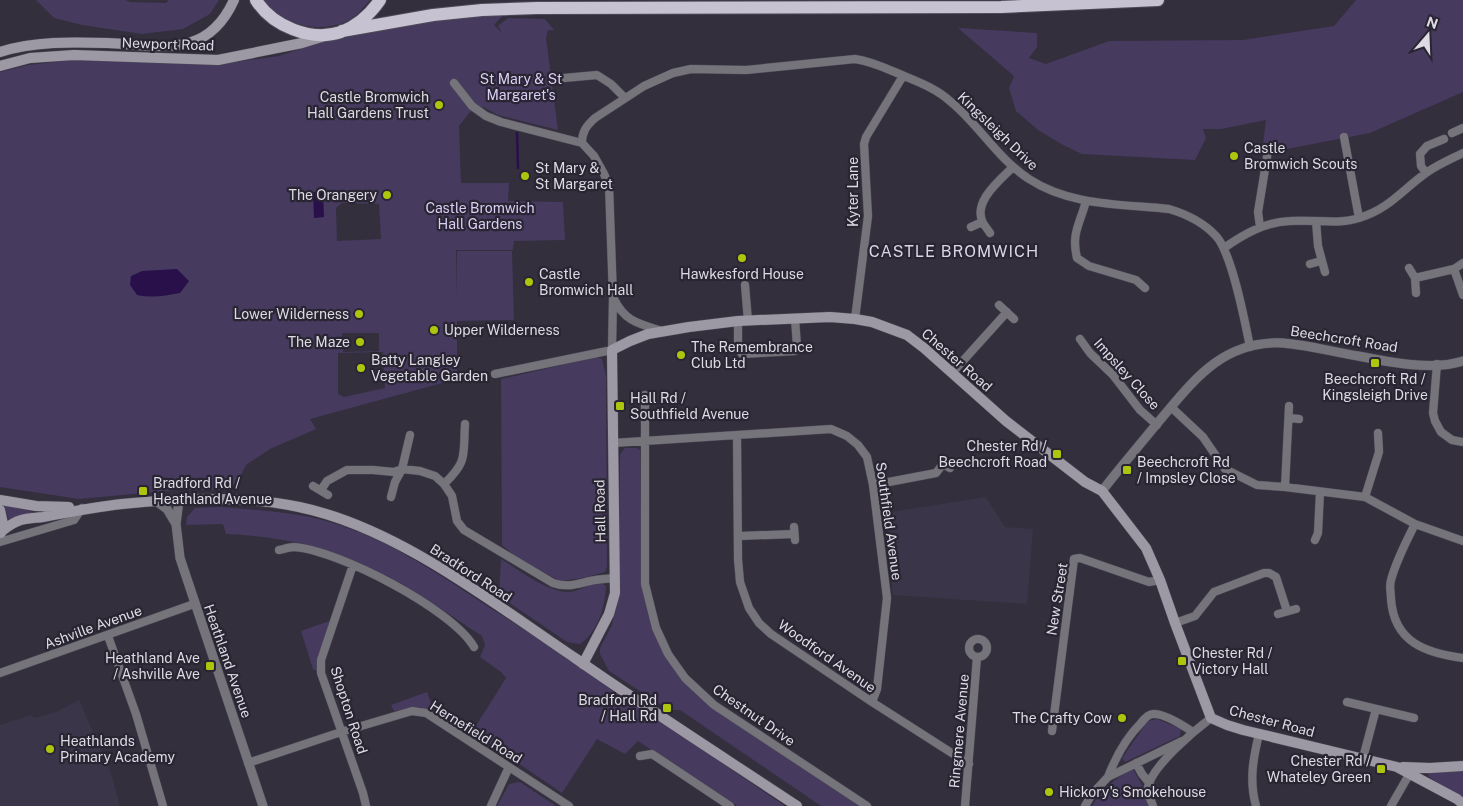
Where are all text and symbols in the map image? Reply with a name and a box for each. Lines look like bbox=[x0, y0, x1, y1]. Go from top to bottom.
north arrow bbox=[1403, 10, 1453, 60]
text: N bbox=[1424, 13, 1440, 32]
street label: Newport Road bbox=[121, 34, 215, 54]
park label: St Mary & St Margaret's bbox=[480, 71, 562, 103]
place label: Castle Bromwich Hall Gardens Trust bbox=[307, 89, 429, 121]
street label: Kingsleigh Drive bbox=[954, 89, 1042, 174]
marker: Castle Bromwich Hall Gardens Trust bbox=[433, 99, 445, 111]
place label: Castle Bromwich Scouts bbox=[1244, 140, 1357, 172]
marker: Castle Bromwich Scouts bbox=[1228, 150, 1240, 162]
street label: Kyter Lane bbox=[845, 157, 861, 227]
place label: St Mary & St Margaret bbox=[535, 160, 613, 192]
marker: St Mary & St Margaret bbox=[519, 170, 531, 182]
place label: The Orangery bbox=[289, 187, 378, 203]
marker: The Orangery bbox=[381, 189, 393, 201]
park label: Castle Bromwich Hall Gardens bbox=[425, 200, 535, 232]
district label: CASTLE BROMWICH bbox=[869, 242, 1039, 261]
marker: Hawkesford House bbox=[736, 252, 748, 264]
place label: Castle Bromwich Hall bbox=[539, 266, 634, 298]
place label: Hawkesford House bbox=[680, 266, 804, 282]
marker: Castle Bromwich Hall bbox=[523, 276, 535, 288]
place label: Lower Wilderness bbox=[233, 306, 349, 322]
marker: Lower Wilderness bbox=[353, 308, 365, 320]
place label: Upper Wilderness bbox=[444, 322, 560, 338]
street label: Beechcroft Road bbox=[1289, 323, 1399, 355]
marker: Upper Wilderness bbox=[428, 324, 440, 336]
street label: Chester Road bbox=[919, 325, 995, 395]
place label: The Maze bbox=[288, 334, 350, 350]
street label: Impsley Close bbox=[1091, 335, 1163, 413]
marker: The Maze bbox=[354, 336, 366, 348]
place label: The Remembrance Club Ltd bbox=[691, 339, 813, 371]
marker: The Remembrance Club Ltd bbox=[675, 349, 687, 361]
place label: Batty Langley Vegetable Garden bbox=[371, 352, 488, 384]
marker: Beechcroft Rd / Kingsleigh Drive bbox=[1369, 357, 1381, 369]
marker: Batty Langley Vegetable Garden bbox=[355, 362, 367, 374]
place label: Beechcroft Rd / Kingsleigh Drive bbox=[1322, 371, 1428, 403]
place label: Hall Rd / Southfield Avenue bbox=[630, 390, 749, 422]
marker: Hall Rd / Southfield Avenue bbox=[614, 400, 626, 412]
place label: Chester Rd / Beechcroft Road bbox=[938, 438, 1047, 470]
marker: Chester Rd / Beechcroft Road bbox=[1051, 448, 1063, 460]
place label: Beechcroft Rd / Impsley Close bbox=[1137, 454, 1236, 486]
street label: Southfield Avenue bbox=[873, 461, 905, 581]
marker: Beechcroft Rd / Impsley Close bbox=[1121, 464, 1133, 476]
place label: Bradford Rd / Heathland Avenue bbox=[153, 475, 272, 507]
street label: Hall Road bbox=[591, 479, 609, 543]
marker: Bradford Rd / Heathland Avenue bbox=[137, 485, 149, 497]
street label: Bradford Road bbox=[427, 541, 515, 605]
street label: New Street bbox=[1043, 561, 1071, 637]
street label: Ashville Avenue bbox=[42, 602, 144, 652]
street label: Heathland Avenue bbox=[201, 602, 255, 720]
street label: Woodford Avenue bbox=[775, 616, 879, 696]
place label: Chester Rd / Victory Hall bbox=[1192, 645, 1273, 677]
place label: Heathland Ave / Ashville Ave bbox=[105, 650, 200, 682]
marker: Chester Rd / Victory Hall bbox=[1176, 655, 1188, 667]
marker: Heathland Ave / Ashville Ave bbox=[204, 660, 216, 672]
street label: Shopton Road bbox=[327, 664, 371, 756]
street label: Ringmere Avenue bbox=[946, 673, 972, 789]
street label: Chestnut Drive bbox=[710, 681, 798, 749]
place label: Bradford Rd / Hall Rd bbox=[578, 692, 657, 724]
street label: Hernefield Road bbox=[427, 697, 525, 767]
marker: Bradford Rd / Hall Rd bbox=[661, 702, 673, 714]
street label: Chester Road bbox=[1228, 702, 1316, 740]
place label: The Crafty Cow bbox=[1012, 710, 1112, 726]
marker: The Crafty Cow bbox=[1116, 712, 1128, 724]
place label: Heathlands Primary Academy bbox=[60, 733, 175, 765]
marker: Heathlands Primary Academy bbox=[44, 743, 56, 755]
place label: Chester Rd / Whateley Green bbox=[1267, 753, 1371, 785]
marker: Chester Rd / Whateley Green bbox=[1375, 763, 1387, 775]
place label: Hickory's Smokehouse bbox=[1059, 784, 1206, 800]
marker: Hickory's Smokehouse bbox=[1043, 786, 1055, 798]

